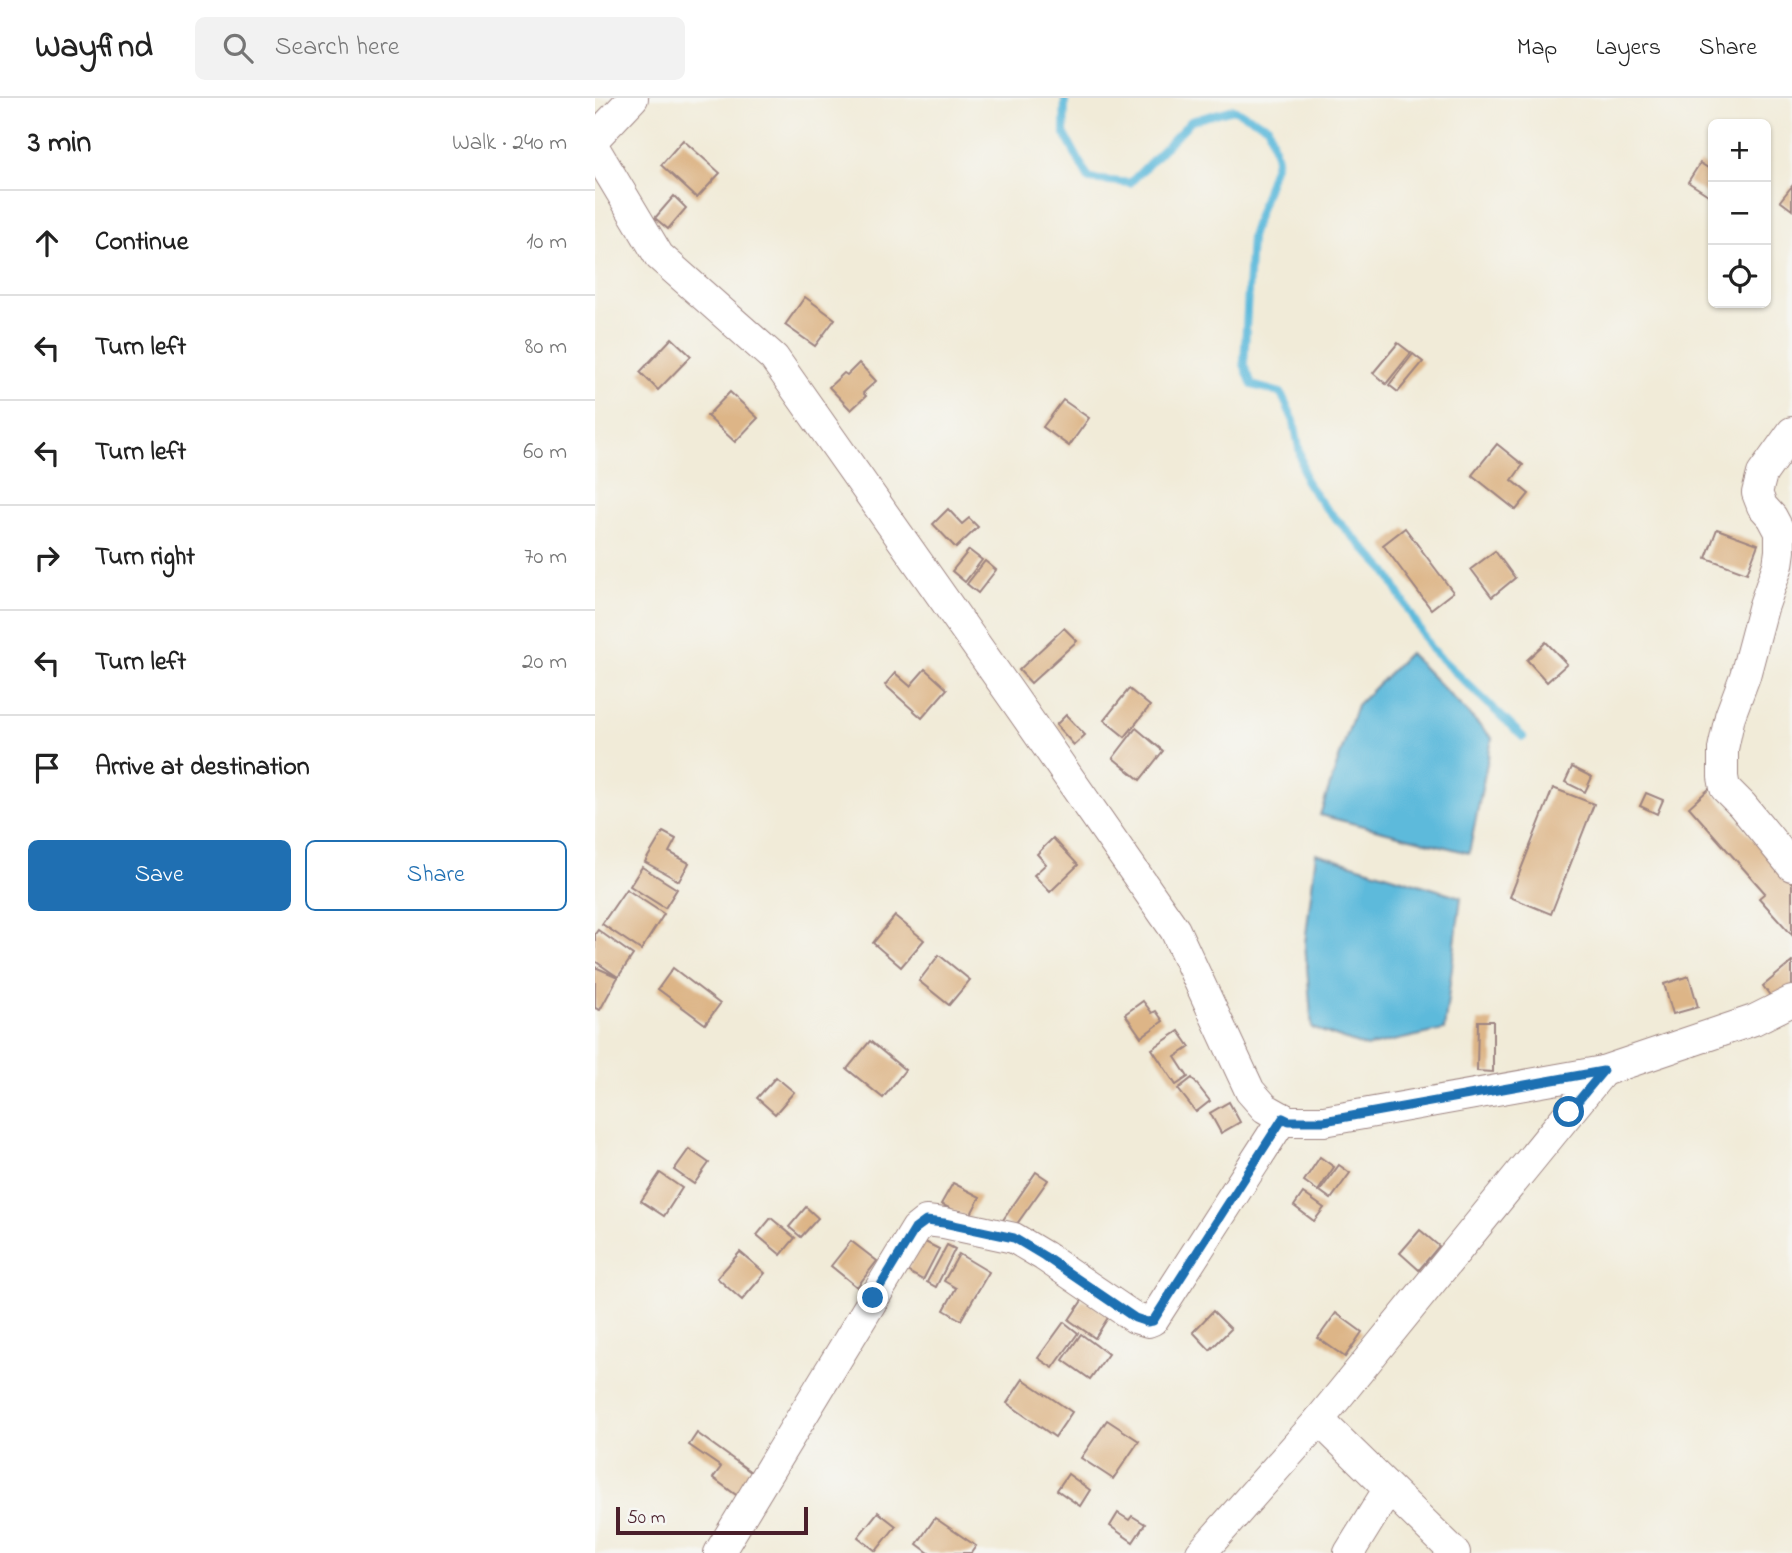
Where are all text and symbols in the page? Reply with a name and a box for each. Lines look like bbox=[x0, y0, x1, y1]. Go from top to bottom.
search box bbox=[195, 17, 685, 80]
text: Wayfind bbox=[35, 24, 153, 72]
icon: search bbox=[219, 29, 257, 67]
text: Search here bbox=[275, 29, 399, 67]
text: Map bbox=[1517, 31, 1557, 66]
text: Layers bbox=[1595, 31, 1661, 66]
text: Share bbox=[1699, 31, 1757, 66]
map controls bbox=[1708, 119, 1771, 308]
button: + bbox=[1708, 119, 1771, 182]
text: 3 min bbox=[28, 122, 91, 166]
text: Walk · 240 m bbox=[452, 127, 567, 160]
button: − bbox=[1708, 182, 1771, 245]
icon: ahead bbox=[28, 224, 66, 262]
text: Continue bbox=[95, 224, 188, 262]
text: 10 m bbox=[526, 226, 567, 259]
button: locate bbox=[1708, 245, 1771, 308]
icon: left bbox=[28, 329, 66, 367]
text: Turn left bbox=[95, 329, 186, 367]
text: 80 m bbox=[525, 331, 567, 364]
icon: left bbox=[28, 434, 66, 472]
text: Turn left bbox=[95, 434, 186, 472]
text: 60 m bbox=[523, 436, 567, 469]
icon: right bbox=[28, 539, 66, 577]
text: Turn right bbox=[95, 539, 195, 577]
text: 70 m bbox=[524, 541, 567, 574]
icon: left bbox=[28, 644, 66, 682]
text: Turn left bbox=[95, 644, 186, 682]
text: 20 m bbox=[522, 646, 567, 679]
icon: arrive bbox=[28, 749, 66, 787]
text: Arrive at destination bbox=[95, 749, 310, 787]
button: Save bbox=[28, 840, 291, 911]
button: Share bbox=[305, 840, 567, 911]
route start bbox=[1553, 1096, 1584, 1127]
route end bbox=[857, 1282, 888, 1313]
scale bar bbox=[616, 1504, 809, 1536]
text: 50 m bbox=[627, 1505, 666, 1532]

